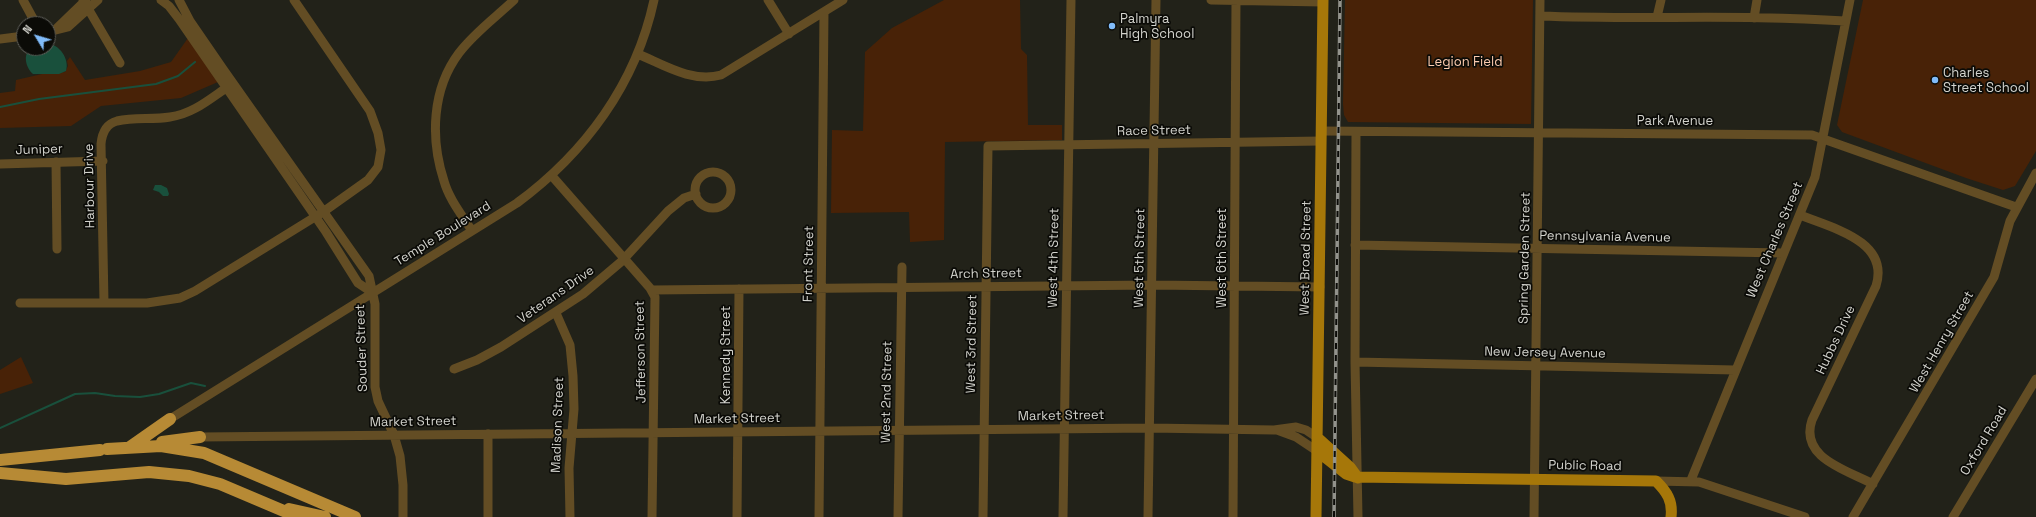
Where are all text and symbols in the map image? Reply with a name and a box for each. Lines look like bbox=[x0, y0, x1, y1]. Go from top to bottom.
place label: Palmyra High School bbox=[1120, 11, 1194, 42]
north arrow bbox=[16, 16, 56, 56]
marker: Palmyra High School bbox=[1107, 21, 1117, 31]
text: N bbox=[20, 22, 35, 36]
park label: Legion Field bbox=[1427, 54, 1503, 70]
place label: Charles Street School bbox=[1943, 65, 2029, 96]
marker: Charles Street School bbox=[1930, 75, 1940, 85]
street label: Park Avenue bbox=[1637, 113, 1713, 129]
street label: Race Street bbox=[1117, 123, 1191, 139]
street label: Juniper bbox=[15, 141, 63, 159]
street label: Harbour Drive bbox=[81, 144, 99, 228]
street label: West Charles Street bbox=[1744, 180, 1806, 300]
street label: Spring Garden Street bbox=[1516, 192, 1534, 324]
street label: Temple Boulevard bbox=[392, 198, 494, 270]
street label: West Broad Street bbox=[1297, 200, 1315, 316]
street label: West 4th Street bbox=[1045, 208, 1063, 308]
street label: West 5th Street bbox=[1131, 208, 1149, 308]
street label: West 6th Street bbox=[1214, 208, 1230, 308]
street label: Front Street bbox=[801, 226, 817, 302]
street label: Pennsylvania Avenue bbox=[1539, 228, 1671, 246]
street label: Veterans Drive bbox=[515, 263, 597, 327]
street label: Arch Street bbox=[950, 266, 1022, 282]
street label: West Henry Street bbox=[1906, 288, 1978, 396]
street label: West 3rd Street bbox=[963, 294, 981, 394]
street label: Jefferson Street bbox=[632, 300, 650, 404]
street label: Hubbs Drive bbox=[1813, 303, 1859, 377]
street label: Souder Street bbox=[353, 304, 371, 392]
street label: Kennedy Street bbox=[718, 306, 734, 404]
street label: West 2nd Street bbox=[878, 341, 896, 443]
street label: New Jersey Avenue bbox=[1484, 344, 1606, 362]
street label: Madison Street bbox=[549, 377, 567, 473]
street label: Oxford Road bbox=[1957, 403, 2011, 479]
street label: Market Street bbox=[1017, 407, 1105, 425]
street label: Market Street bbox=[693, 410, 781, 428]
street label: Market Street bbox=[369, 413, 457, 431]
street label: Public Road bbox=[1548, 458, 1622, 474]

